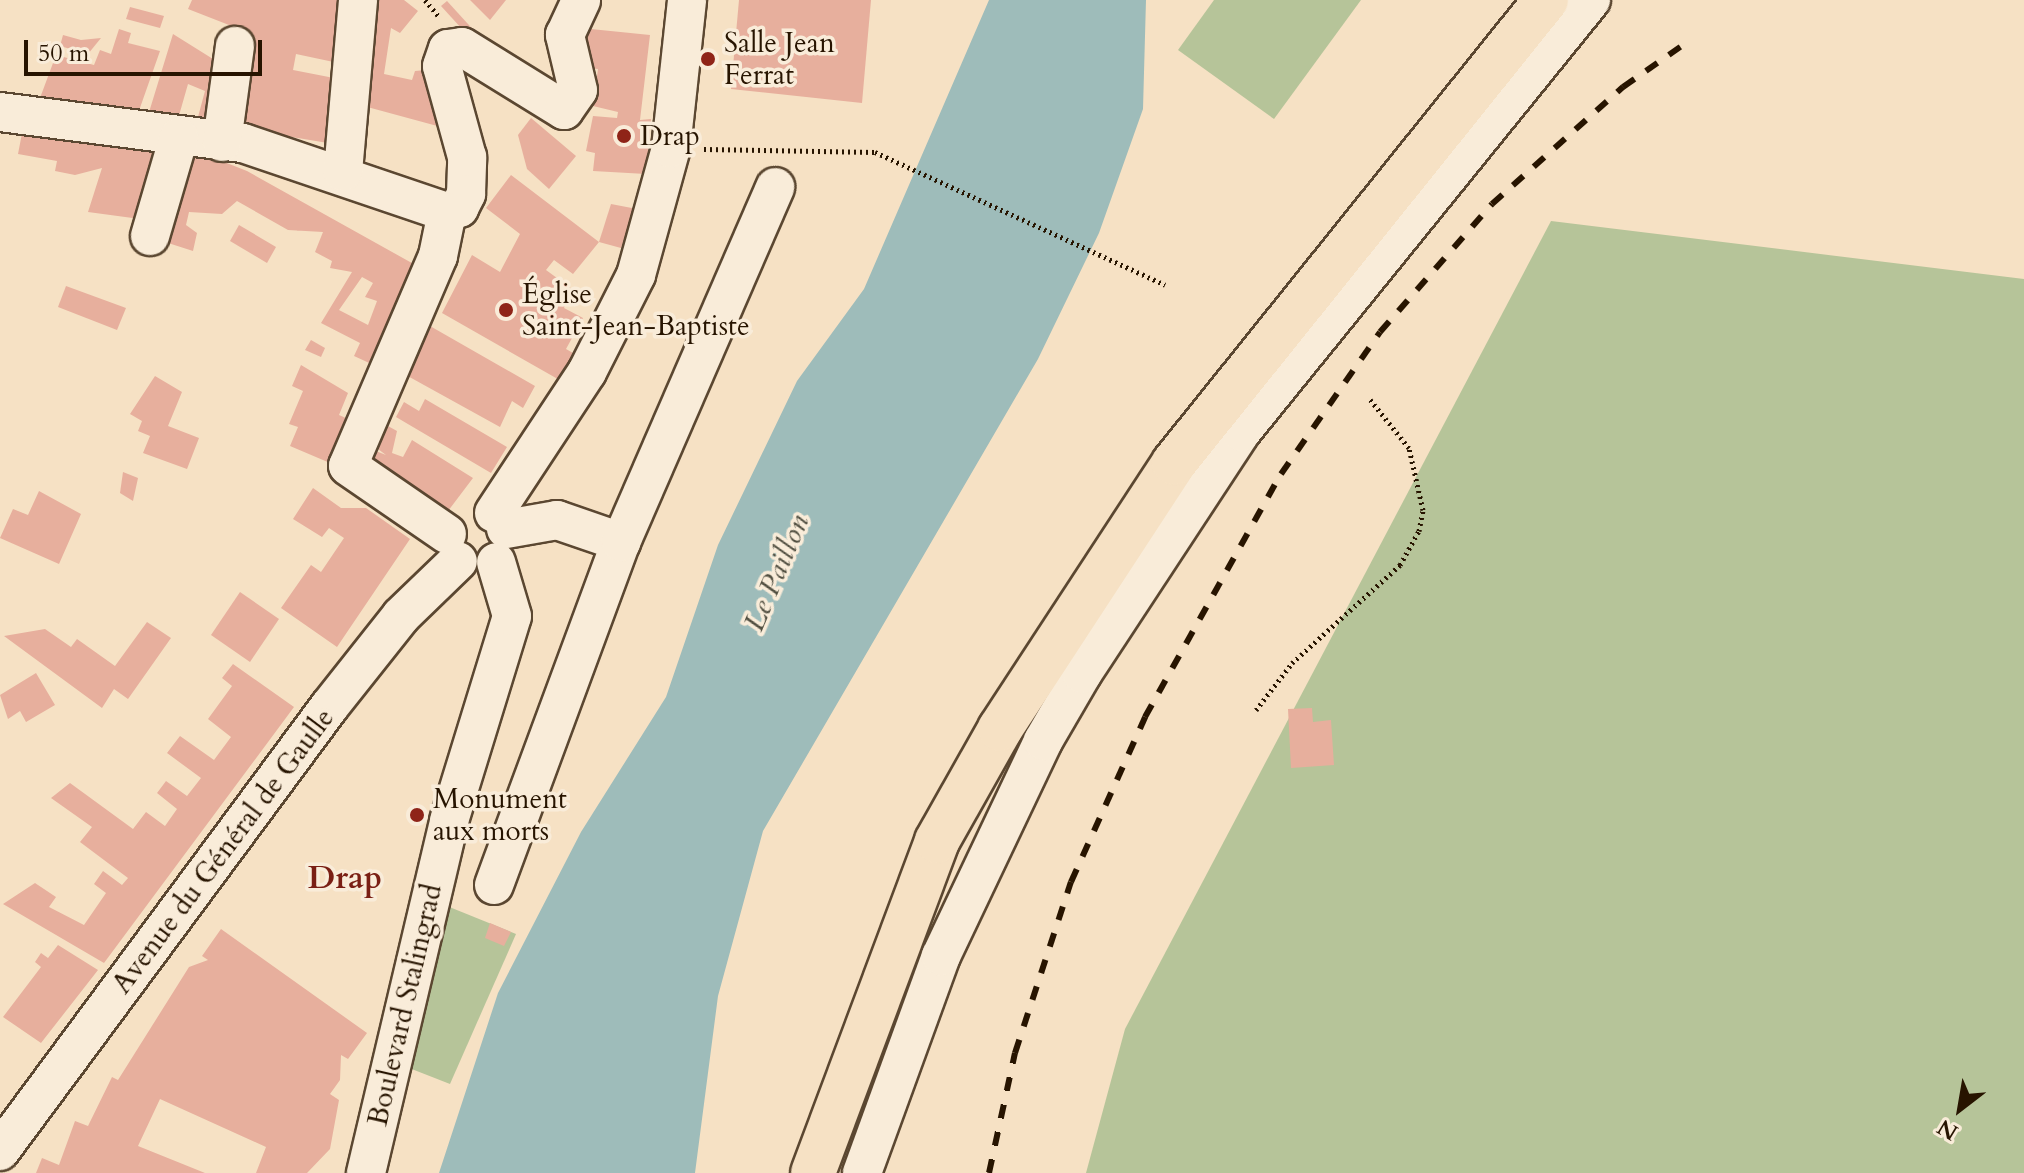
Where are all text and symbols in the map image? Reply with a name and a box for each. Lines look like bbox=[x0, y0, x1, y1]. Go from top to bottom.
scale bar bbox=[28, 24, 266, 74]
place label: Salle Jean Ferrat bbox=[724, 26, 835, 92]
text: 50 m bbox=[38, 37, 89, 70]
marker: Salle Jean Ferrat bbox=[699, 50, 717, 68]
place label: Drap bbox=[640, 119, 700, 153]
marker: Drap bbox=[615, 127, 633, 145]
place label: Église Saint-Jean-Baptiste bbox=[522, 277, 750, 343]
marker: Église Saint-Jean-Baptiste bbox=[497, 301, 515, 319]
water label: Le Paillon bbox=[736, 509, 818, 637]
street label: Avenue du Général de Gaulle bbox=[105, 702, 341, 1000]
place label: Monument aux morts bbox=[433, 782, 567, 848]
marker: Monument aux morts bbox=[408, 806, 426, 824]
district label: Drap bbox=[308, 859, 382, 897]
street label: Boulevard Stalingrad bbox=[361, 881, 449, 1129]
north arrow bbox=[1920, 1069, 2000, 1149]
text: N bbox=[1932, 1112, 1964, 1147]

